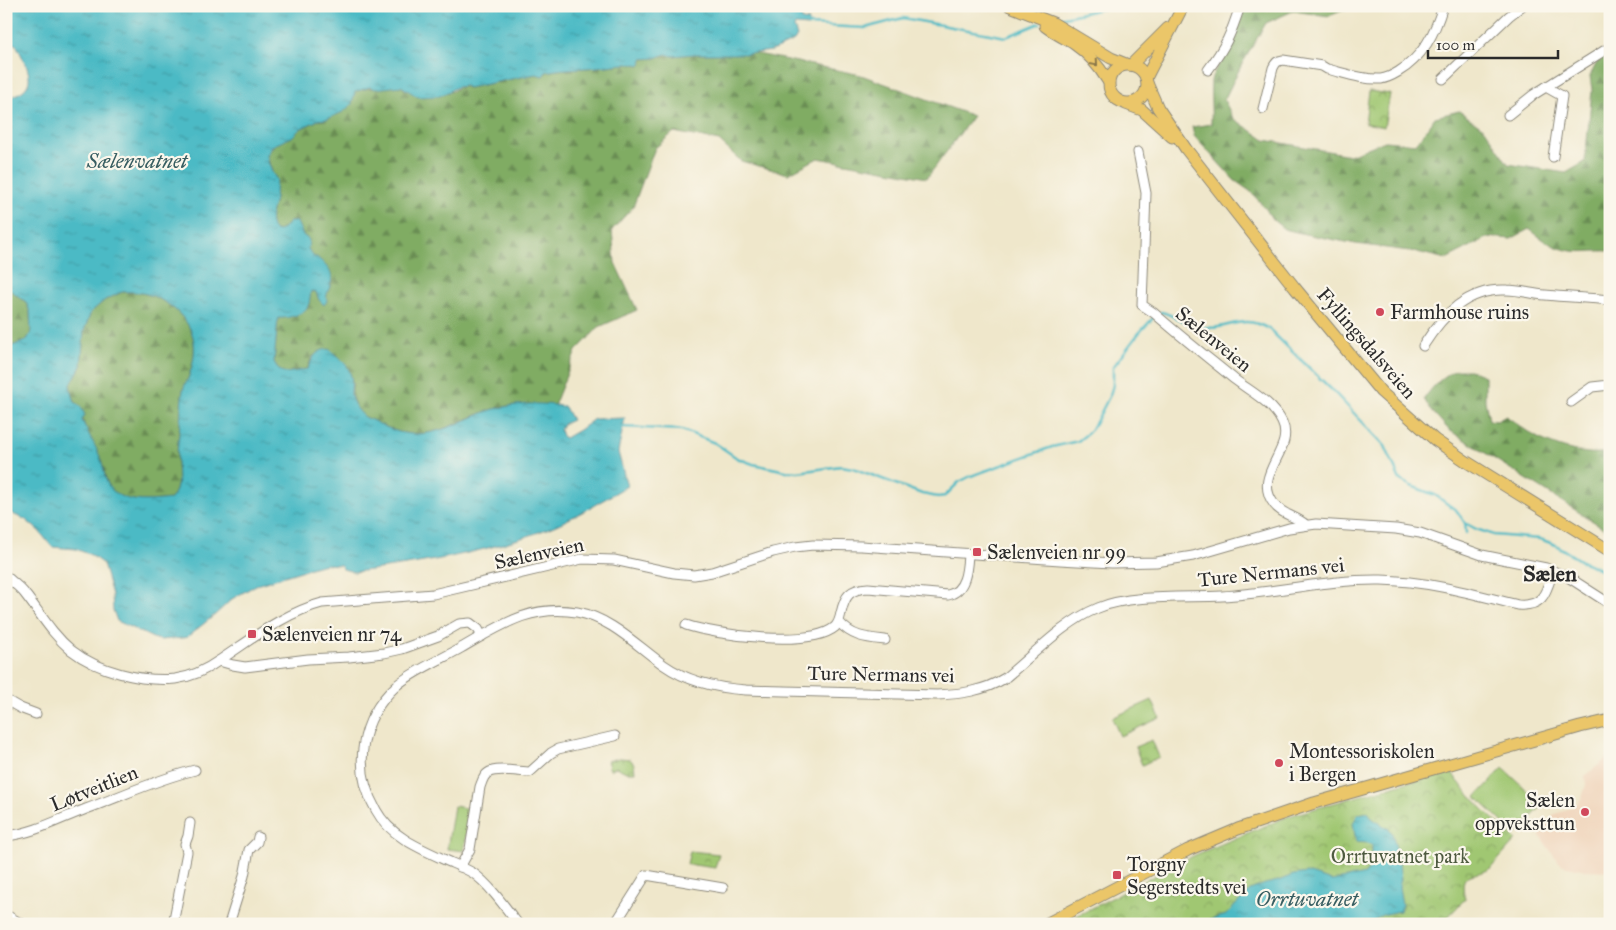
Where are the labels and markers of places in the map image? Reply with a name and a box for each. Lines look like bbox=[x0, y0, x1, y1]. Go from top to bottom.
place label: Farmhouse ruins bbox=[1390, 300, 1529, 324]
marker: Farmhouse ruins bbox=[1374, 306, 1386, 318]
place label: Sælenveien nr 99 bbox=[987, 540, 1126, 564]
marker: Sælenveien nr 99 bbox=[971, 546, 983, 558]
place label: Sælenveien nr 74 bbox=[262, 622, 402, 646]
marker: Sælenveien nr 74 bbox=[246, 628, 258, 640]
place label: Montessoriskolen i Bergen bbox=[1289, 739, 1435, 787]
marker: Montessoriskolen i Bergen bbox=[1273, 757, 1285, 769]
place label: Sælen oppveksttun bbox=[1475, 788, 1575, 835]
marker: Sælen oppveksttun bbox=[1579, 806, 1591, 818]
place label: Torgny Segerstedts vei bbox=[1127, 852, 1247, 900]
marker: Torgny Segerstedts vei bbox=[1111, 869, 1123, 881]

